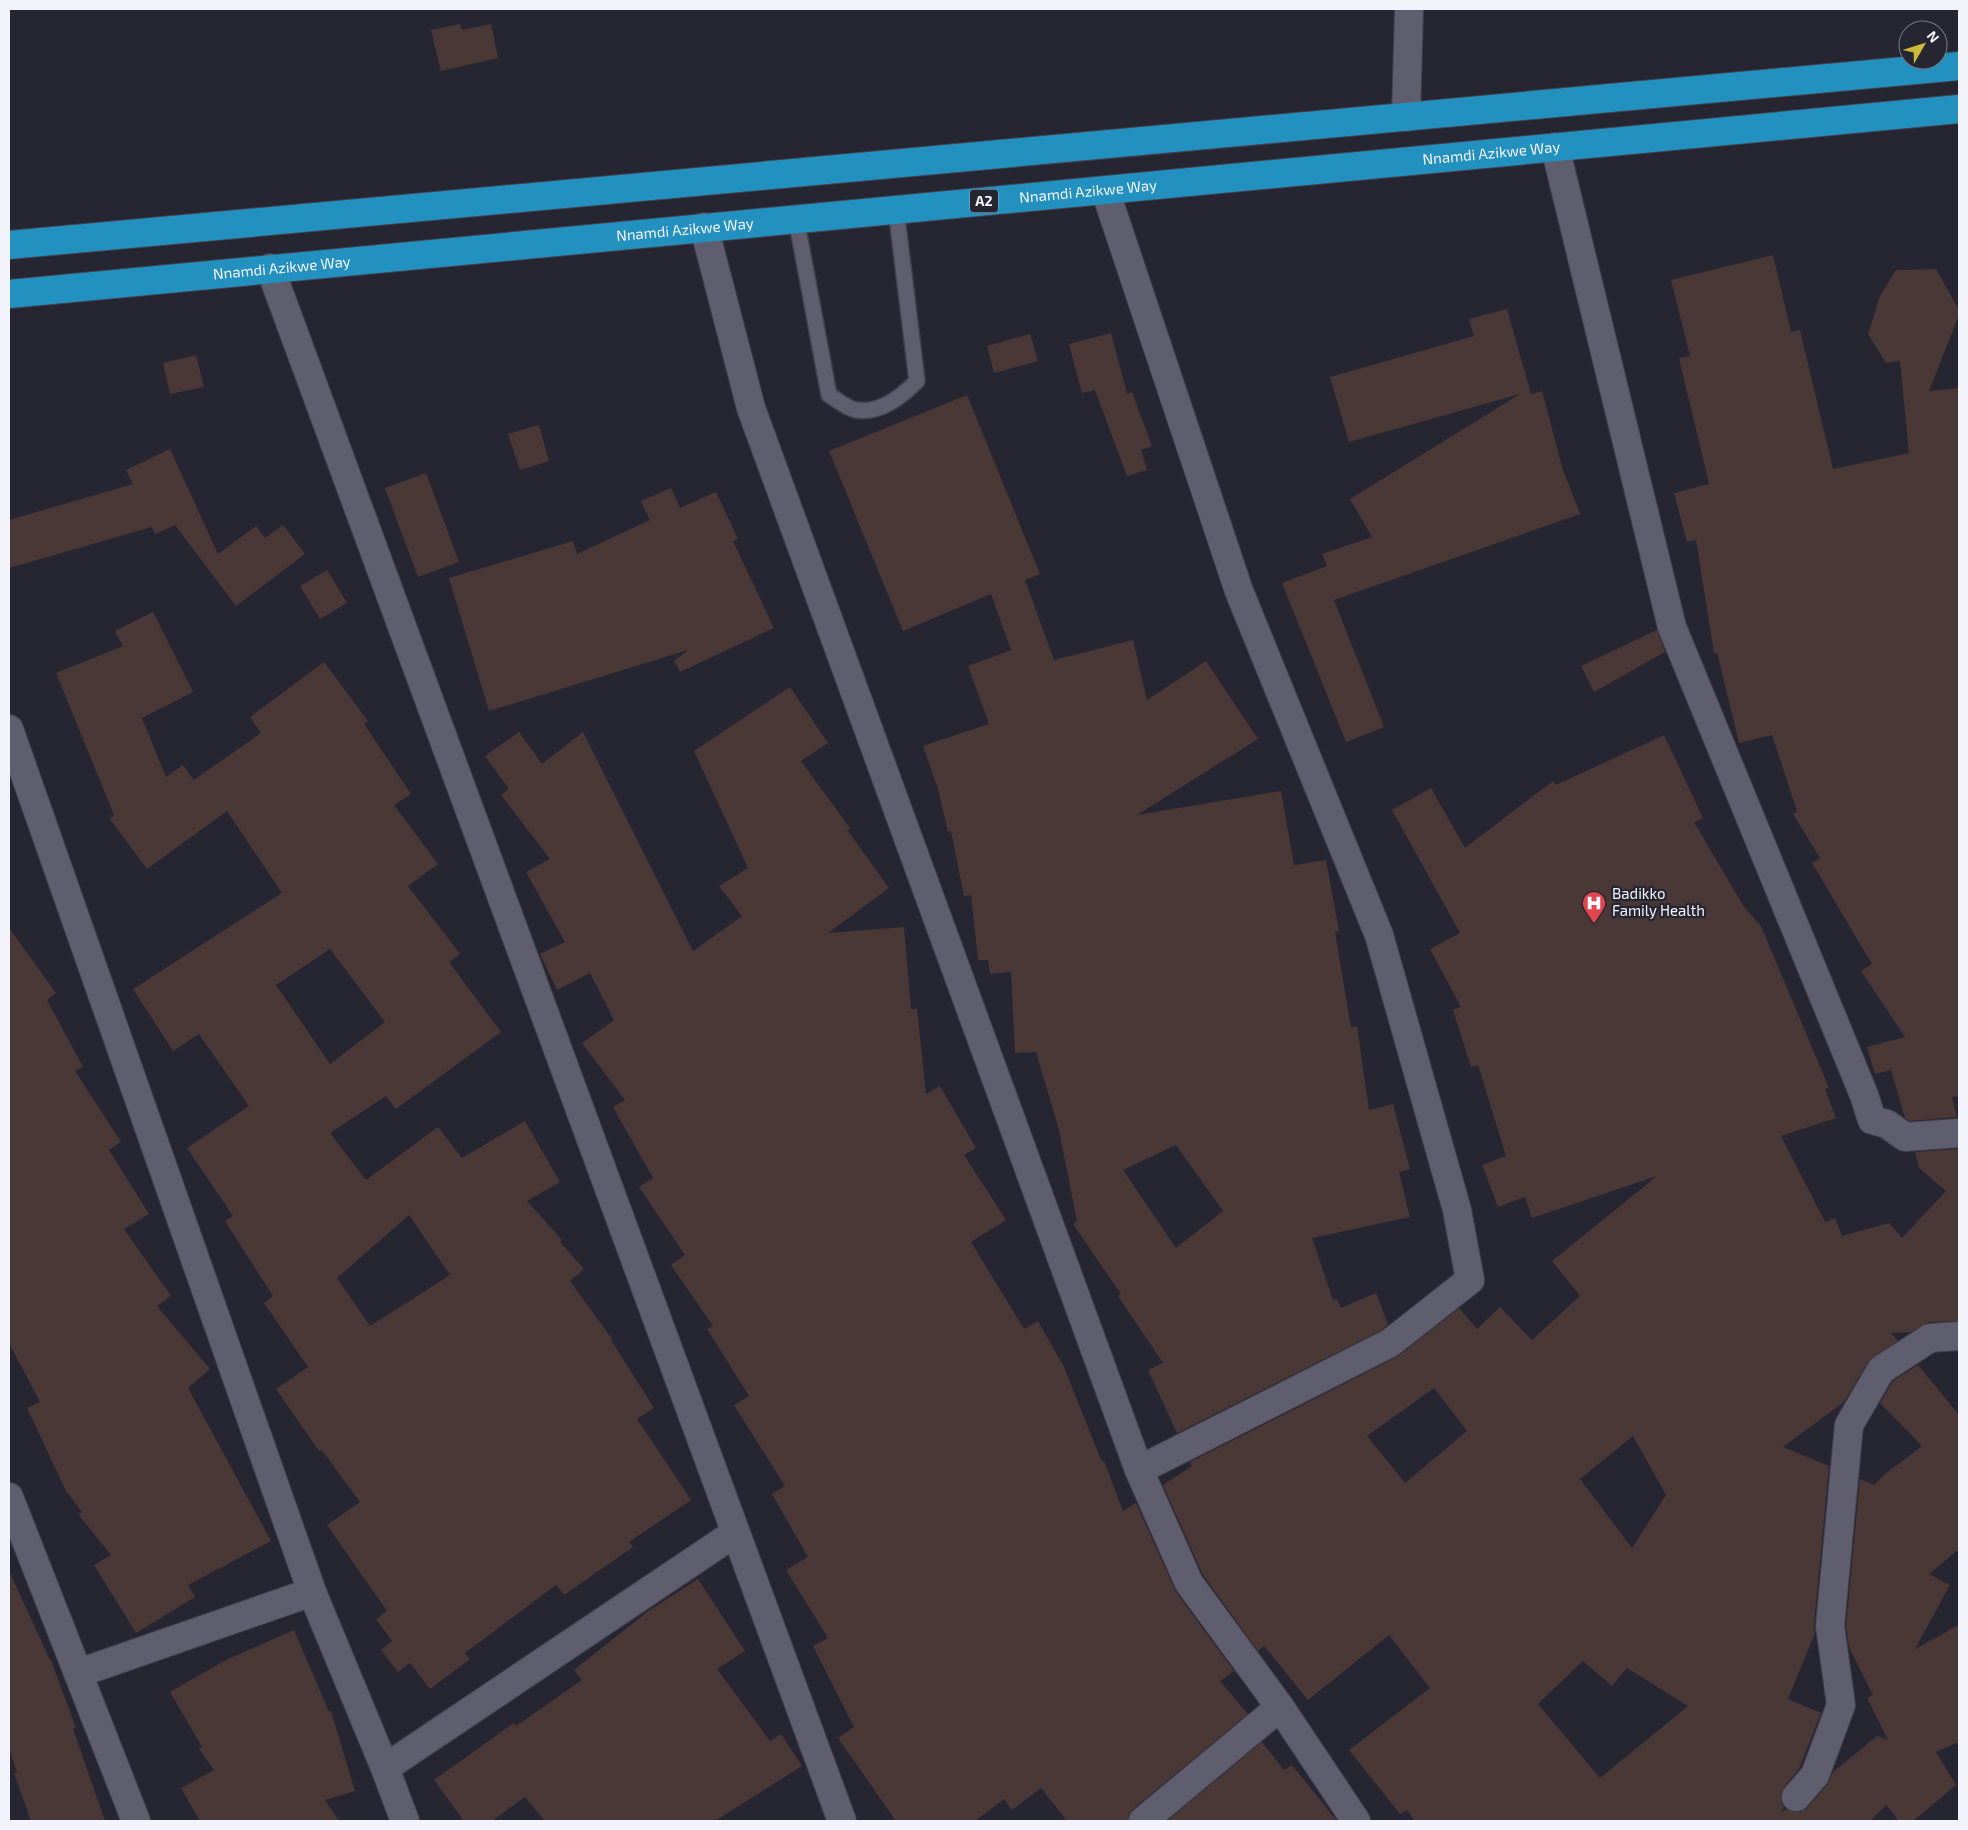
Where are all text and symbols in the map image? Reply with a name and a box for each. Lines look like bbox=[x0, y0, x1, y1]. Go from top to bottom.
north arrow bbox=[1898, 20, 1948, 70]
text: N bbox=[1924, 27, 1943, 46]
street label: Nnamdi Azikwe Way bbox=[1422, 137, 1561, 168]
street label: Nnamdi Azikwe Way bbox=[1018, 175, 1158, 206]
road number: A2 bbox=[970, 190, 998, 212]
street label: Nnamdi Azikwe Way bbox=[615, 213, 755, 244]
street label: Nnamdi Azikwe Way bbox=[212, 252, 351, 283]
place label: Badikko Family Health bbox=[1612, 884, 1705, 919]
hospital icon: Badikko Family Health bbox=[1581, 890, 1607, 924]

